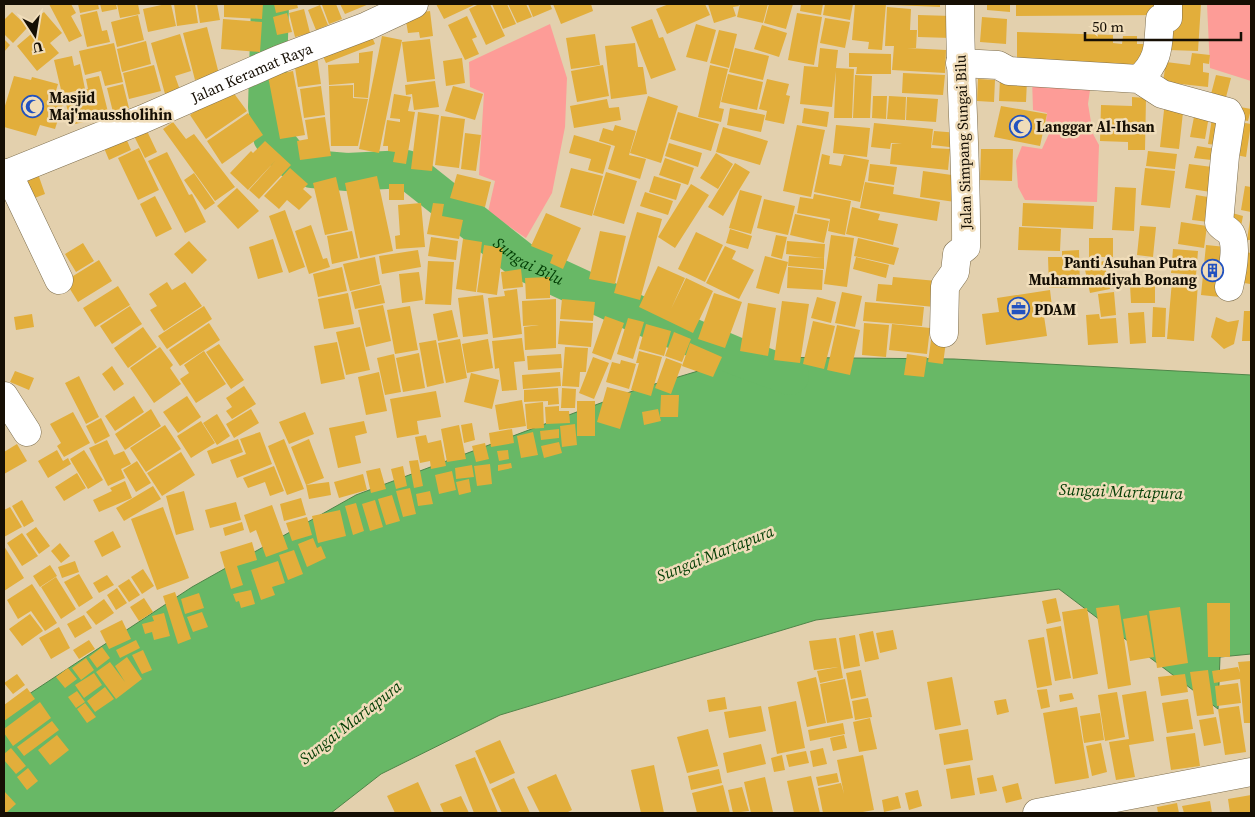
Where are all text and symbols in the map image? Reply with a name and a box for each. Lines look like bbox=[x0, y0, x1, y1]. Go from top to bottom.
north arrow bbox=[10, 10, 60, 60]
scale bar bbox=[1085, 10, 1241, 42]
text: 50 m bbox=[1092, 16, 1124, 37]
text: U bbox=[31, 37, 45, 59]
street label: Jalan Keramat Raya bbox=[186, 37, 316, 108]
street label: Jalan Simpang Sungai Bilu bbox=[949, 54, 977, 231]
place label: Masjid Maj'maussholihin bbox=[49, 87, 172, 125]
mosque icon: Masjid Maj'maussholihin bbox=[21, 94, 45, 118]
mosque icon: Langgar Al-Ihsan bbox=[1008, 114, 1032, 138]
place label: Langgar Al-Ihsan bbox=[1036, 116, 1155, 137]
water label: Sungai Bilu bbox=[489, 232, 568, 290]
place label: Panti Asuhan Putra Muhammadiyah Bonang bbox=[1028, 252, 1198, 290]
building icon: Panti Asuhan Putra Muhammadiyah Bonang bbox=[1201, 259, 1225, 283]
office icon: PDAM bbox=[1006, 297, 1030, 321]
place label: PDAM bbox=[1034, 299, 1076, 320]
water label: Sungai Martapura bbox=[1058, 478, 1184, 504]
water label: Sungai Martapura bbox=[653, 519, 777, 586]
water label: Sungai Martapura bbox=[294, 675, 406, 769]

